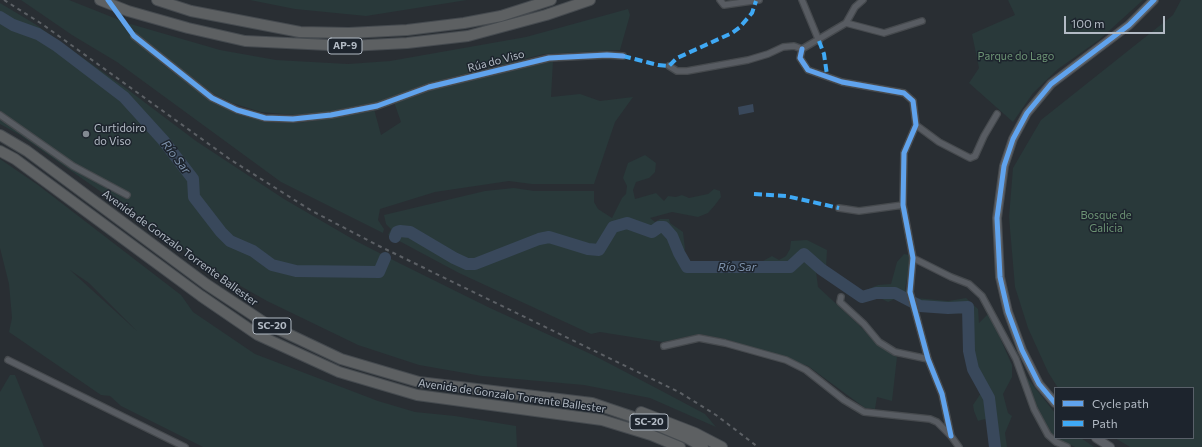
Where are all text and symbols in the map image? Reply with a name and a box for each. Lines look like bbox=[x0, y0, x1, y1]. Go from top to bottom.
scale bar bbox=[1066, 8, 1167, 34]
text: 100 m bbox=[1071, 16, 1105, 30]
road number: AP-9 bbox=[328, 38, 362, 54]
street label: Rúa do Viso bbox=[466, 47, 526, 75]
park label: Parque do Lago bbox=[978, 49, 1054, 63]
place label: Curtidoiro do Viso bbox=[94, 121, 146, 147]
marker: Curtidoiro do Viso bbox=[81, 129, 91, 139]
water label: Río Sar bbox=[158, 137, 194, 177]
street label: Avenida de Gonzalo Torrente Ballester bbox=[100, 187, 260, 309]
park label: Bosque de Galicia bbox=[1080, 208, 1132, 234]
water label: Río Sar bbox=[718, 260, 756, 274]
road number: SC-20 bbox=[253, 318, 291, 334]
street label: Avenida de Gonzalo Torrente Ballester bbox=[417, 376, 607, 416]
legend bbox=[1054, 387, 1194, 439]
text: Cycle path bbox=[1092, 396, 1149, 410]
road number: SC-20 bbox=[630, 414, 668, 430]
text: Path bbox=[1092, 416, 1118, 430]

